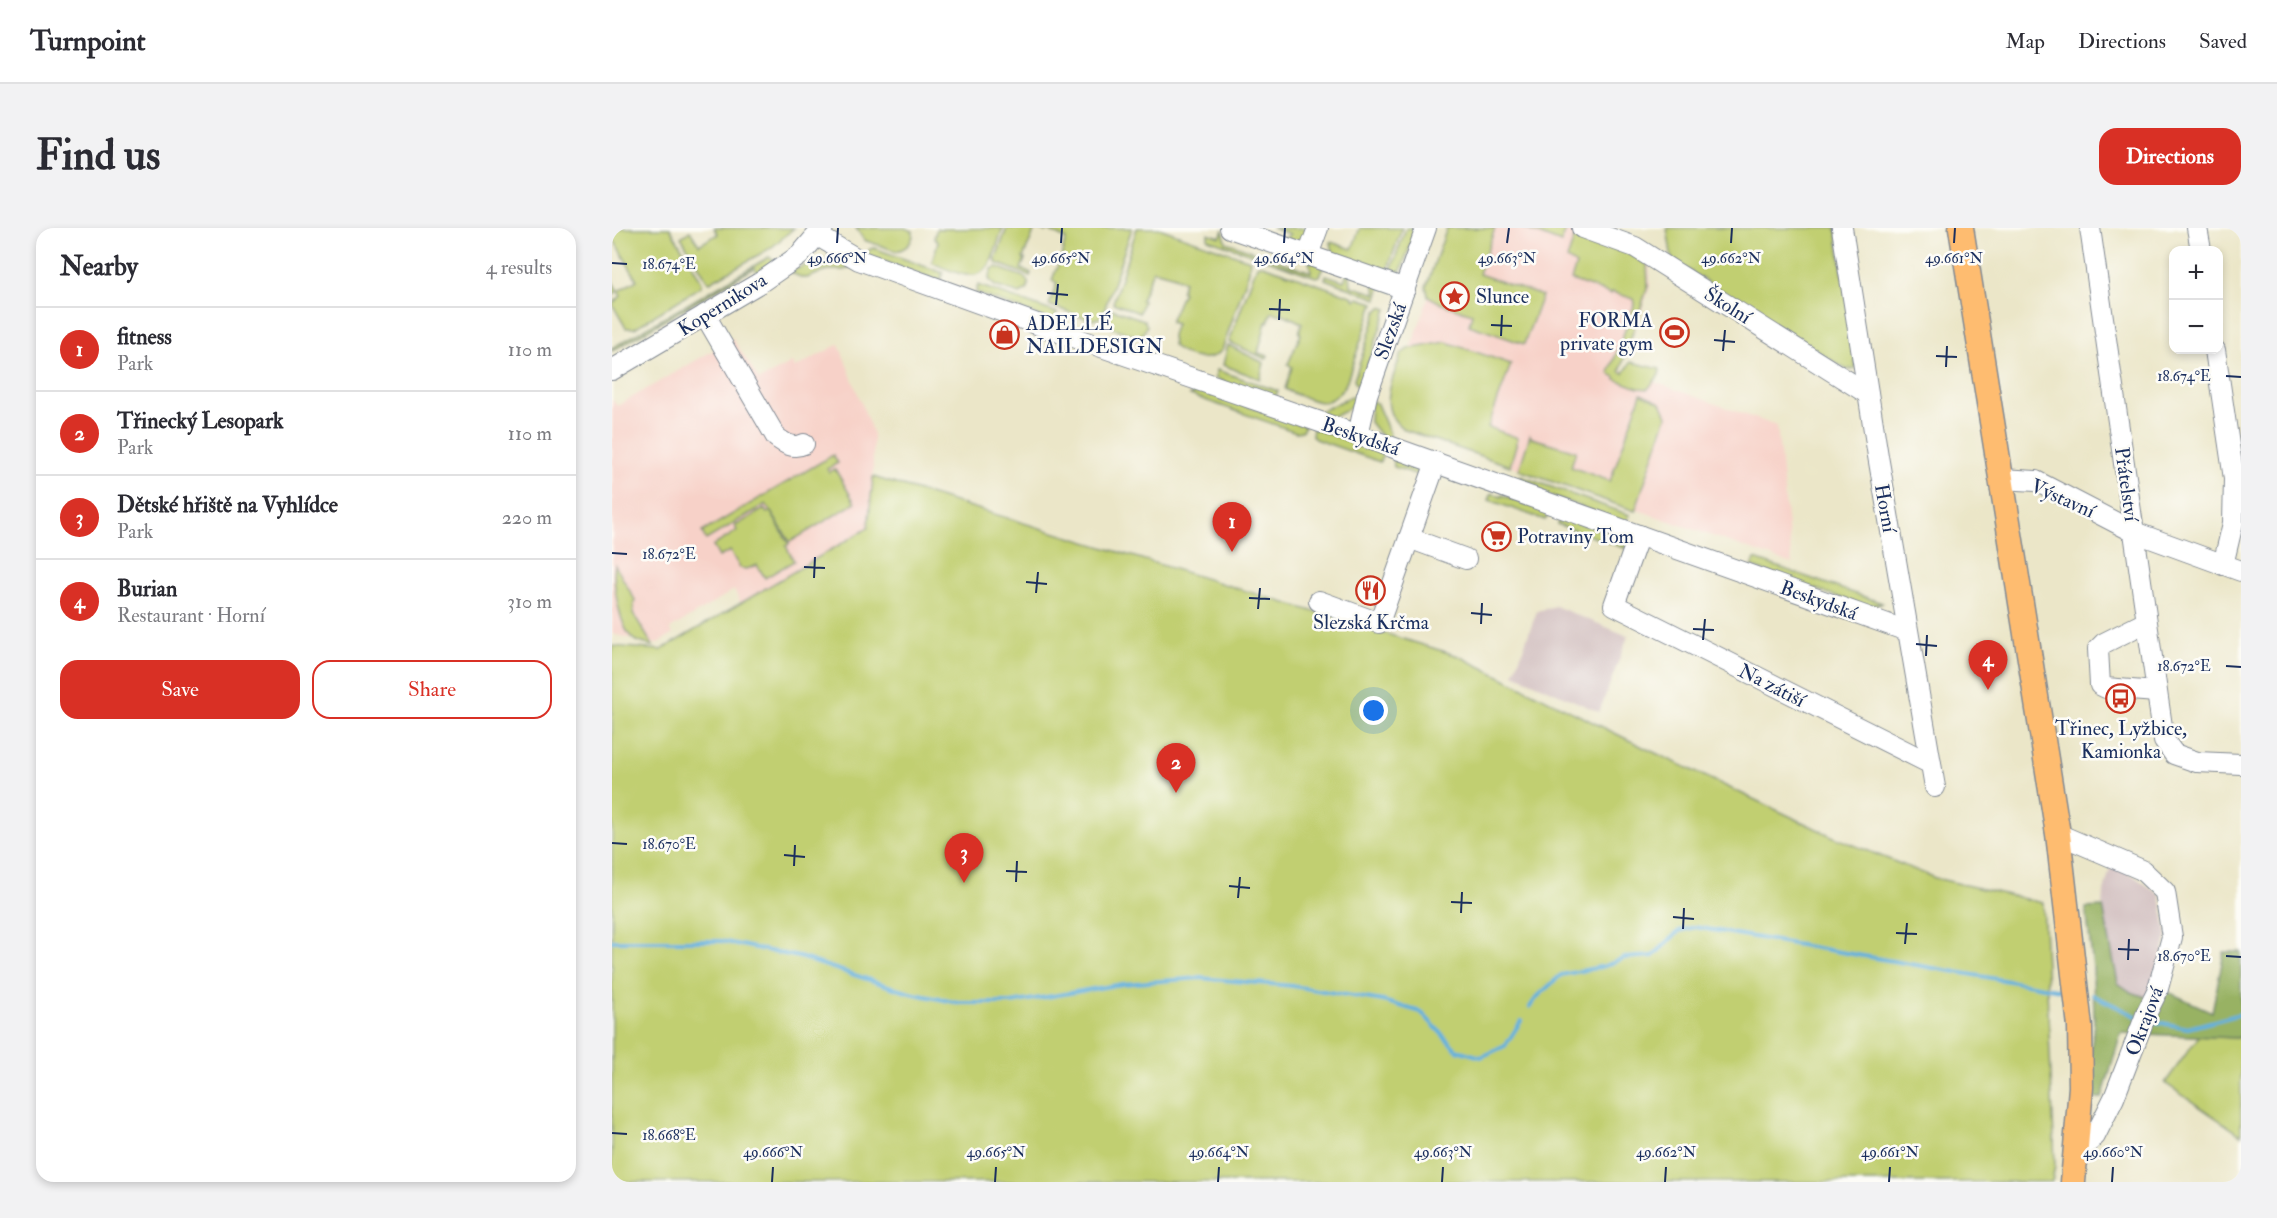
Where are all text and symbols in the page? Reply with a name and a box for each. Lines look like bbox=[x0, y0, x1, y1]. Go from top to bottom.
text: Turnpoint bbox=[30, 24, 146, 59]
text: Map bbox=[2005, 28, 2045, 55]
text: Directions bbox=[2078, 28, 2166, 55]
text: Saved bbox=[2199, 28, 2247, 55]
button: Directions bbox=[2099, 128, 2241, 185]
text: Find us bbox=[36, 130, 160, 182]
map controls bbox=[2169, 246, 2223, 354]
button: + bbox=[2169, 246, 2223, 300]
text: 49.666°N bbox=[807, 249, 868, 268]
text: 49.665°N bbox=[1031, 249, 1091, 268]
text: 49.664°N bbox=[1254, 249, 1315, 268]
text: 49.663°N bbox=[1478, 249, 1537, 268]
text: 49.662°N bbox=[1701, 249, 1762, 268]
text: 49.661°N bbox=[1925, 249, 1983, 268]
text: Nearby bbox=[60, 251, 138, 283]
text: 4 results bbox=[486, 255, 552, 280]
text: 18.674°E bbox=[642, 255, 696, 274]
street label: Kopernikova bbox=[673, 267, 773, 342]
place icon: Slunce bbox=[1439, 280, 1471, 312]
street label: Školní bbox=[1700, 281, 1758, 330]
place label: Slunce bbox=[1476, 284, 1529, 309]
street label: Slezská bbox=[1369, 299, 1413, 363]
button: − bbox=[2169, 300, 2223, 354]
place label: FORMA private gym bbox=[1559, 308, 1653, 357]
place label: ADELLÉ NAILDESIGN bbox=[1025, 310, 1163, 359]
sports icon: FORMA private gym bbox=[1658, 316, 1690, 348]
shop icon: ADELLÉ NAILDESIGN bbox=[989, 318, 1021, 350]
text: fitness bbox=[117, 323, 172, 351]
text: 1 bbox=[76, 337, 83, 362]
text: 110 m bbox=[508, 337, 552, 362]
text: Park bbox=[117, 351, 153, 376]
text: 18.674°E bbox=[2157, 367, 2211, 386]
text: Třinecký Lesopark bbox=[117, 407, 284, 435]
street label: Beskydská bbox=[1319, 412, 1404, 462]
text: 2 bbox=[74, 421, 85, 446]
text: 110 m bbox=[508, 421, 552, 446]
text: Park bbox=[117, 435, 153, 460]
street label: Přátelství bbox=[2109, 445, 2144, 524]
street label: Výstavní bbox=[2027, 473, 2100, 524]
street label: Horní bbox=[1869, 482, 1902, 536]
text: Dětské hřiště na Vyhlídce bbox=[117, 491, 338, 519]
pin: 1 bbox=[1212, 502, 1252, 552]
text: 3 bbox=[76, 505, 83, 530]
text: 220 m bbox=[502, 505, 552, 530]
text: Park bbox=[117, 519, 153, 544]
supermarket icon: Potraviny Tom bbox=[1480, 520, 1512, 552]
place label: Potraviny Tom bbox=[1517, 524, 1635, 549]
text: 18.672°E bbox=[642, 545, 696, 564]
text: Burian bbox=[117, 575, 177, 603]
restaurant icon: Slezská Krčma bbox=[1355, 575, 1387, 607]
street label: Beskydská bbox=[1777, 575, 1862, 626]
text: 4 bbox=[74, 589, 85, 614]
text: 310 m bbox=[507, 589, 552, 614]
text: Restaurant · Horní bbox=[117, 603, 265, 628]
place label: Slezská Krčma bbox=[1313, 610, 1430, 635]
pin: 4 bbox=[1968, 640, 2008, 690]
text: 18.672°E bbox=[2157, 657, 2211, 676]
street label: Na zátiší bbox=[1734, 658, 1811, 714]
button: Save bbox=[60, 660, 300, 719]
button: Share bbox=[312, 660, 552, 719]
bus stop icon: Třinec, Lyžbice, Kamionka bbox=[2105, 682, 2137, 714]
your location bbox=[1359, 696, 1388, 725]
place label: Třinec, Lyžbice, Kamionka bbox=[2055, 716, 2187, 764]
pin: 2 bbox=[1156, 744, 1196, 793]
pin: 3 bbox=[944, 834, 984, 883]
text: 18.670°E bbox=[642, 835, 696, 854]
text: 18.670°E bbox=[2157, 947, 2211, 966]
street label: Okrajová bbox=[2120, 982, 2169, 1059]
text: 18.668°E bbox=[642, 1126, 696, 1145]
text: 49.666°N bbox=[743, 1143, 804, 1162]
text: 49.665°N bbox=[966, 1143, 1026, 1162]
text: 49.664°N bbox=[1189, 1143, 1250, 1162]
text: 49.663°N bbox=[1414, 1143, 1473, 1162]
text: 49.662°N bbox=[1636, 1143, 1697, 1162]
text: 49.661°N bbox=[1861, 1143, 1919, 1162]
text: 49.660°N bbox=[2083, 1143, 2144, 1162]

